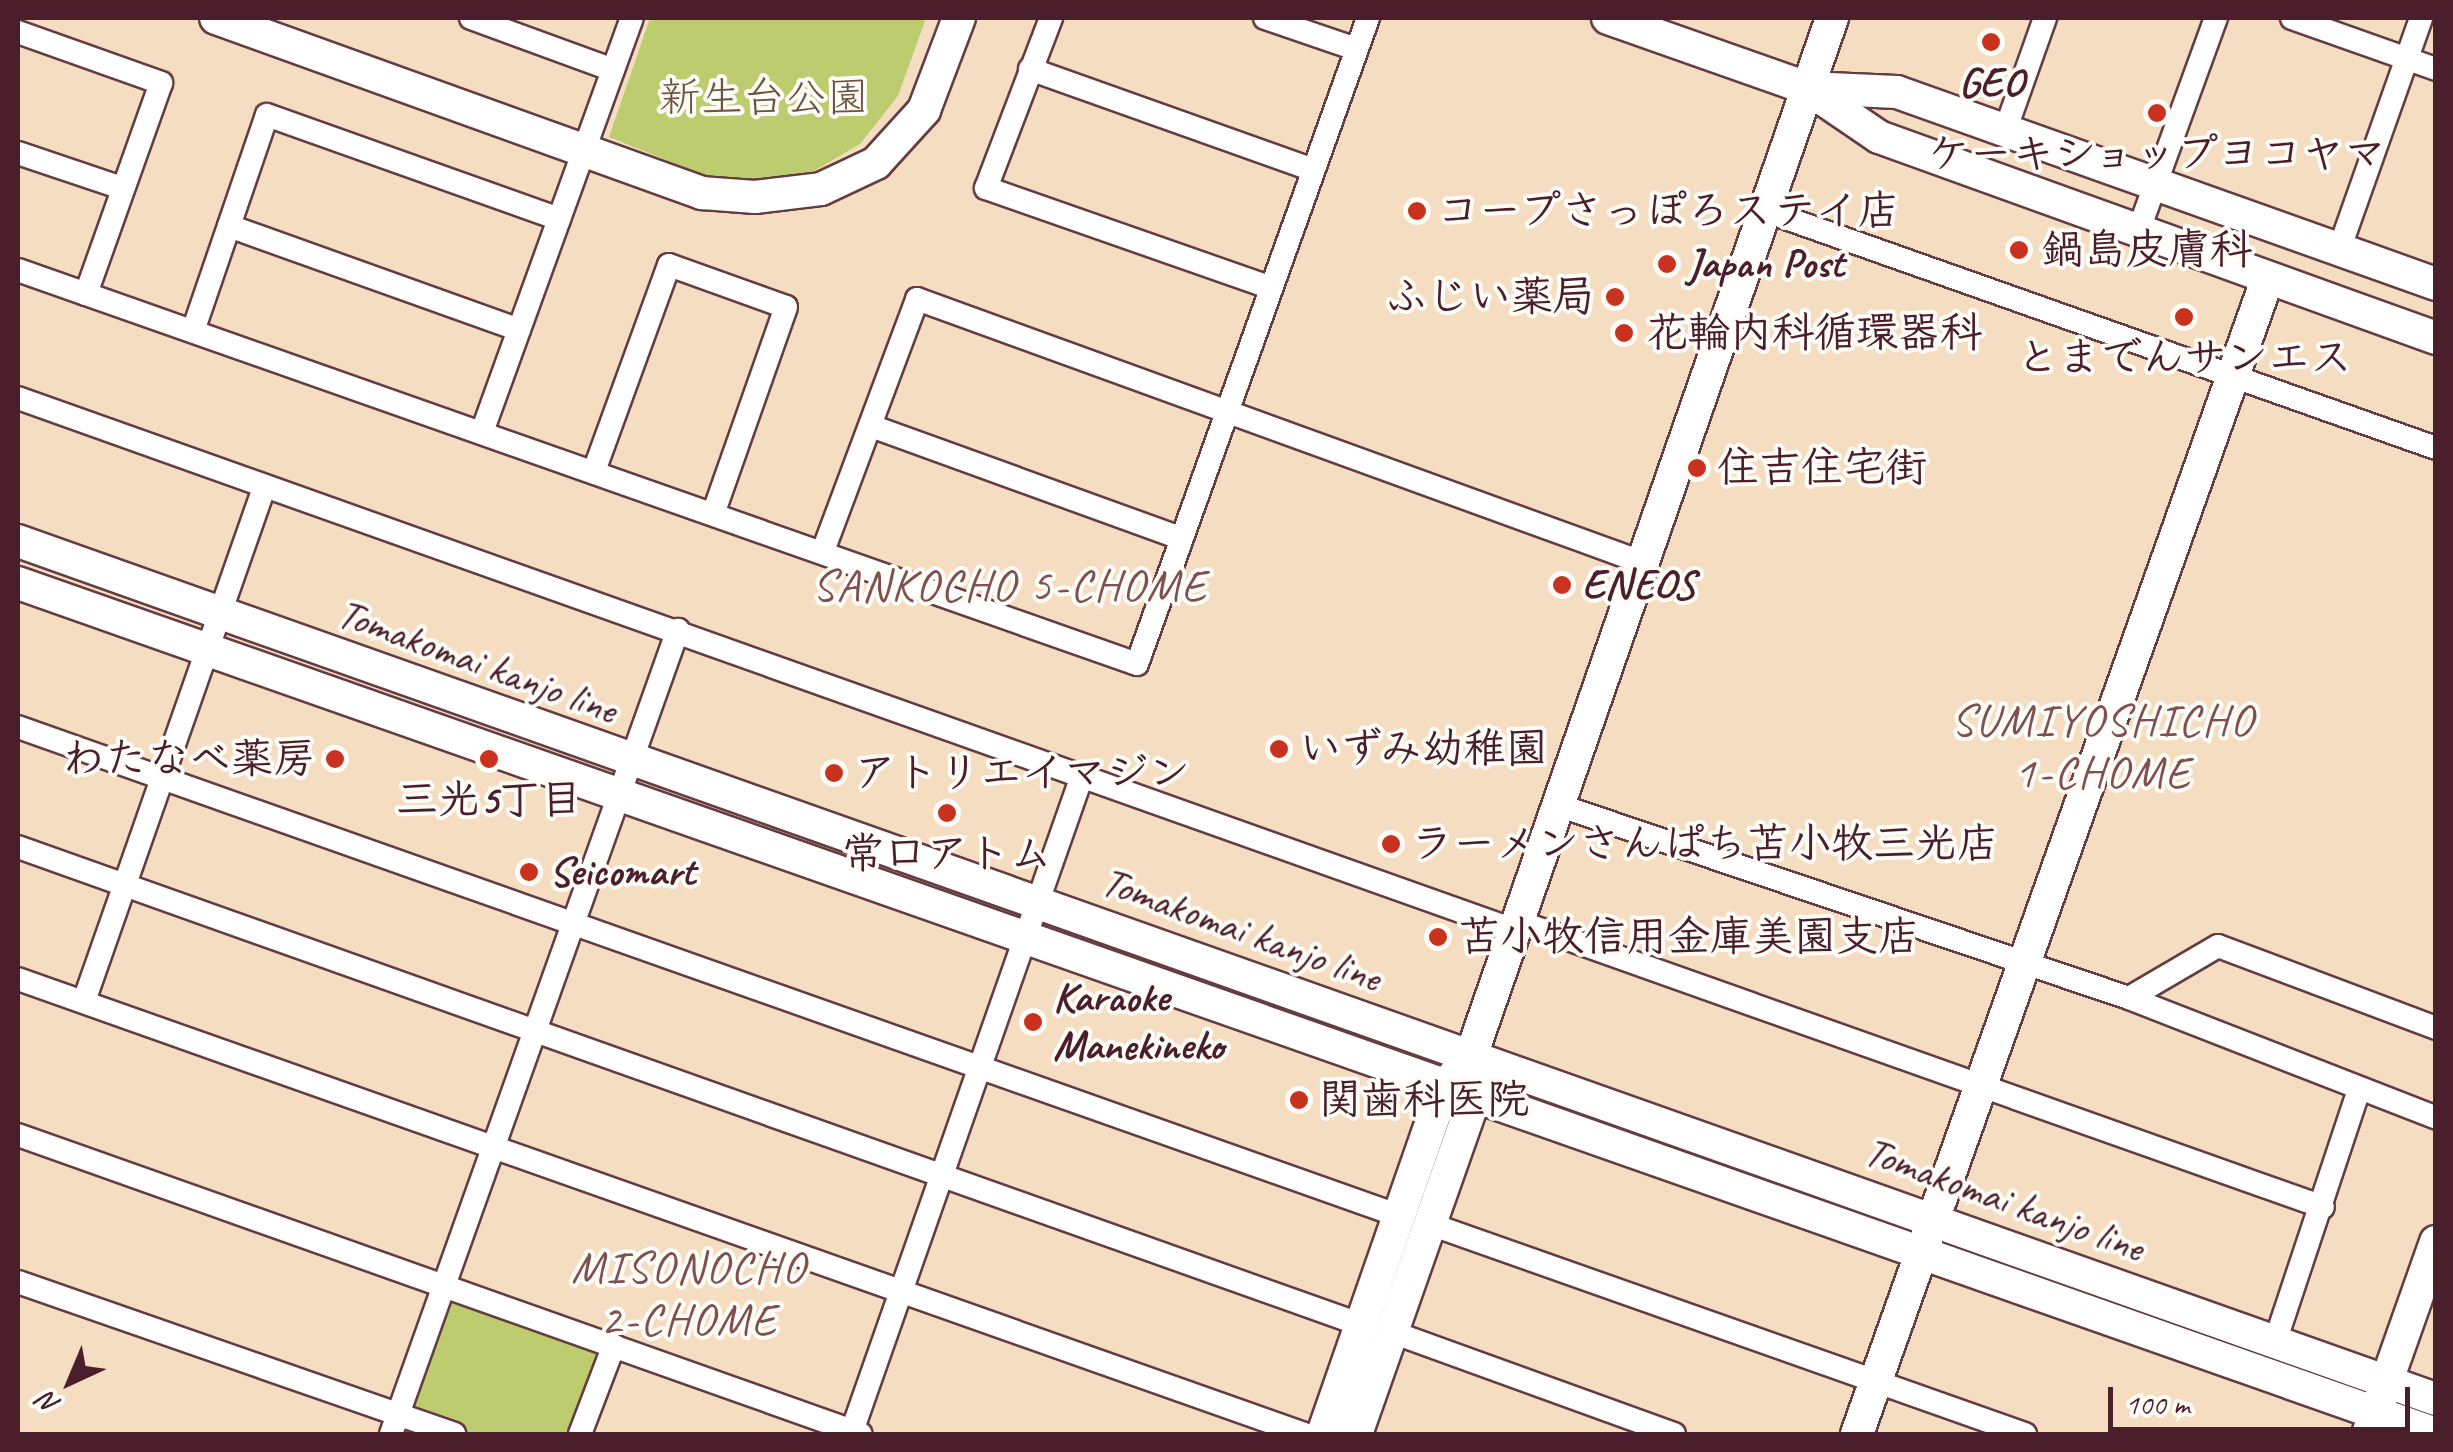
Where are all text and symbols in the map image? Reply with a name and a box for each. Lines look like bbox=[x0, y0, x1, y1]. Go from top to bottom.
marker: GEO bbox=[1980, 31, 2002, 53]
place label: GEO bbox=[1959, 58, 2023, 108]
park label: 新生台公園 bbox=[659, 73, 869, 123]
marker: ケーキショップヨコヤマ bbox=[2146, 102, 2168, 124]
place label: ケーキショップヨコヤマ bbox=[1926, 129, 2388, 179]
place label: コープさっぽろステイ店 bbox=[1437, 186, 1899, 236]
marker: コープさっぽろステイ店 bbox=[1406, 200, 1428, 222]
place label: 鍋島皮膚科 bbox=[2042, 225, 2252, 275]
marker: 鍋島皮膚科 bbox=[2006, 237, 2032, 263]
place label: Japan Post bbox=[1687, 239, 1843, 289]
marker: Japan Post bbox=[1656, 253, 1678, 275]
place label: ふじい薬局 bbox=[1385, 272, 1595, 322]
marker: ふじい薬局 bbox=[1604, 286, 1626, 308]
marker: とまでんサンエス bbox=[2173, 306, 2195, 328]
place label: 花輪内科循環器科 bbox=[1646, 308, 1982, 358]
marker: 花輪内科循環器科 bbox=[1611, 320, 1637, 346]
place label: とまでんサンエス bbox=[2016, 333, 2352, 383]
place label: 住吉住宅街 bbox=[1717, 443, 1927, 493]
marker: 住吉住宅街 bbox=[1686, 457, 1708, 479]
district label: SANKOCHO 5-CHOME bbox=[814, 559, 1206, 613]
place label: ENEOS bbox=[1582, 560, 1695, 610]
marker: ENEOS bbox=[1551, 574, 1573, 596]
street label: Tomakomai kanjo line bbox=[330, 588, 624, 736]
district label: SUMIYOSHICHO 1-CHOME bbox=[1952, 694, 2254, 800]
place label: いずみ幼稚園 bbox=[1299, 724, 1551, 774]
place label: わたなべ薬房 bbox=[63, 734, 315, 784]
marker: いずみ幼稚園 bbox=[1268, 738, 1290, 760]
marker: わたなべ薬房 bbox=[324, 748, 346, 770]
marker: 三光5丁目 bbox=[478, 748, 500, 770]
place label: アトリエイマジン bbox=[854, 748, 1190, 798]
marker: アトリエイマジン bbox=[823, 762, 845, 784]
place label: 三光5丁目 bbox=[396, 775, 582, 825]
marker: 常口アトム bbox=[936, 802, 958, 824]
place label: ラーメンさんぱち苫小牧三光店 bbox=[1411, 819, 1999, 869]
place label: 常口アトム bbox=[842, 829, 1052, 879]
marker: ラーメンさんぱち苫小牧三光店 bbox=[1380, 833, 1402, 855]
place label: Seicomart bbox=[549, 847, 695, 897]
street label: Tomakomai kanjo line bbox=[1094, 856, 1388, 1004]
marker: Seicomart bbox=[518, 861, 540, 883]
place label: 苫小牧信用金庫美園支店 bbox=[1458, 912, 1920, 962]
marker: 苫小牧信用金庫美園支店 bbox=[1427, 926, 1449, 948]
place label: Karaoke Manekineko bbox=[1053, 973, 1224, 1072]
marker: Karaoke Manekineko bbox=[1022, 1011, 1044, 1033]
place label: 関歯科医院 bbox=[1319, 1075, 1529, 1125]
marker: 関歯科医院 bbox=[1288, 1089, 1310, 1111]
street label: Tomakomai kanjo line bbox=[1857, 1126, 2151, 1274]
district label: MISONOCHO 2-CHOME bbox=[572, 1241, 806, 1347]
north arrow bbox=[20, 1332, 120, 1432]
scale bar bbox=[2113, 1367, 2416, 1429]
text: N bbox=[30, 1385, 67, 1423]
text: 100 m bbox=[2125, 1385, 2190, 1423]

